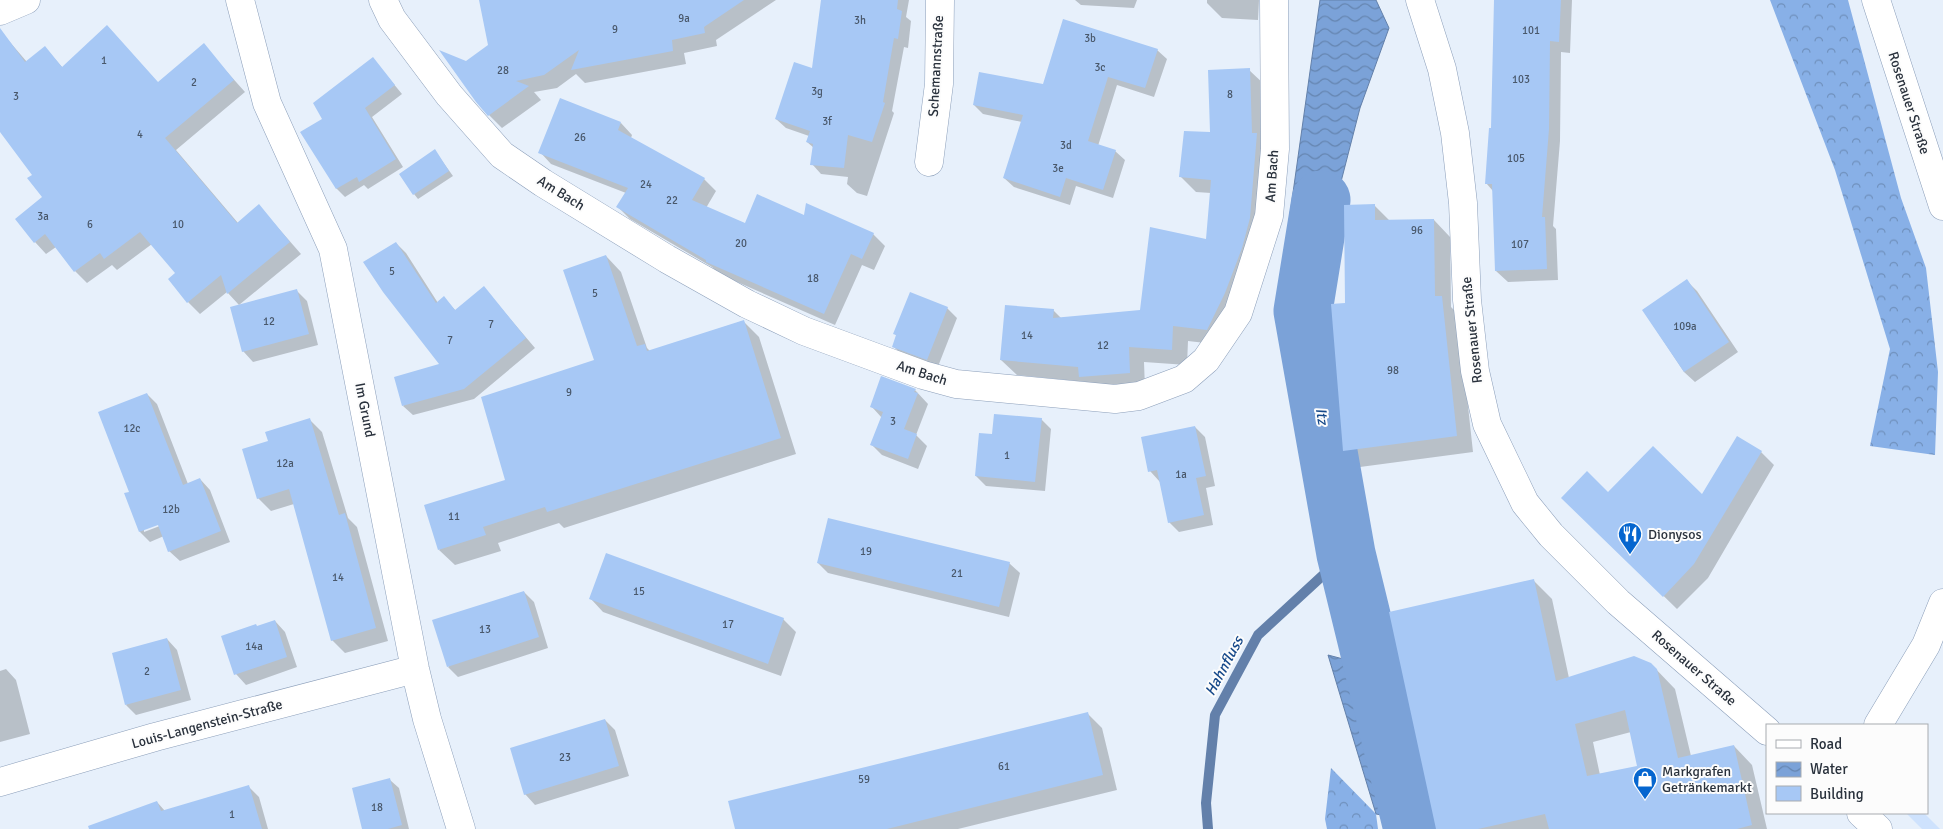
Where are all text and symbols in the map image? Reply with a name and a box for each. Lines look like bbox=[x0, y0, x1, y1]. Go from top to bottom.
house number: 9a bbox=[678, 12, 690, 25]
house number: 3h bbox=[854, 14, 866, 27]
street label: Schemannstraße bbox=[925, 15, 947, 117]
house number: 9 bbox=[612, 23, 618, 36]
house number: 101 bbox=[1522, 24, 1540, 37]
house number: 3b bbox=[1084, 32, 1096, 45]
street label: Rosenauer Straße bbox=[1884, 50, 1934, 156]
house number: 1 bbox=[101, 54, 107, 67]
house number: 3c bbox=[1094, 61, 1106, 74]
house number: 28 bbox=[497, 64, 509, 77]
house number: 103 bbox=[1512, 73, 1530, 86]
house number: 2 bbox=[191, 76, 197, 89]
house number: 3g bbox=[811, 85, 823, 98]
house number: 8 bbox=[1227, 88, 1233, 101]
house number: 3 bbox=[13, 90, 19, 103]
house number: 3f bbox=[822, 115, 833, 128]
house number: 4 bbox=[137, 128, 143, 141]
house number: 26 bbox=[574, 131, 586, 144]
house number: 3d bbox=[1060, 139, 1072, 152]
street label: Am Bach bbox=[1262, 149, 1282, 203]
house number: 105 bbox=[1507, 152, 1525, 165]
house number: 3e bbox=[1052, 162, 1064, 175]
street label: Am Bach bbox=[534, 172, 588, 214]
house number: 24 bbox=[640, 178, 652, 191]
house number: 22 bbox=[666, 194, 678, 207]
house number: 3a bbox=[37, 210, 49, 223]
house number: 6 bbox=[87, 218, 93, 231]
house number: 10 bbox=[172, 218, 184, 231]
house number: 96 bbox=[1411, 224, 1423, 237]
house number: 20 bbox=[735, 237, 747, 250]
house number: 107 bbox=[1511, 238, 1529, 251]
house number: 5 bbox=[389, 265, 395, 278]
house number: 18 bbox=[807, 272, 819, 285]
street label: Rosenauer Straße bbox=[1458, 276, 1486, 384]
house number: 5 bbox=[592, 287, 598, 300]
house number: 12 bbox=[263, 315, 275, 328]
house number: 7 bbox=[488, 318, 494, 331]
house number: 109a bbox=[1673, 320, 1697, 333]
house number: 14 bbox=[1021, 329, 1033, 342]
house number: 7 bbox=[447, 334, 453, 347]
house number: 12 bbox=[1097, 339, 1109, 352]
street label: Am Bach bbox=[894, 357, 950, 389]
house number: 98 bbox=[1387, 364, 1399, 377]
street label: Im Grund bbox=[351, 381, 379, 439]
house number: 9 bbox=[566, 386, 572, 399]
water label: Itz bbox=[1312, 406, 1333, 427]
house number: 3 bbox=[890, 415, 896, 428]
house number: 12c bbox=[123, 422, 141, 435]
house number: 1 bbox=[1004, 449, 1010, 462]
house number: 12a bbox=[276, 457, 294, 470]
house number: 1a bbox=[1175, 468, 1187, 481]
house number: 12b bbox=[162, 503, 180, 516]
house number: 11 bbox=[448, 510, 460, 523]
restaurant icon: Dionysos bbox=[1617, 521, 1643, 555]
place label: Dionysos bbox=[1648, 526, 1702, 543]
house number: 19 bbox=[860, 545, 872, 558]
house number: 21 bbox=[951, 567, 963, 580]
house number: 14 bbox=[332, 571, 344, 584]
house number: 15 bbox=[633, 585, 645, 598]
house number: 17 bbox=[722, 618, 734, 631]
house number: 13 bbox=[479, 623, 491, 636]
street label: Rosenauer Straße bbox=[1648, 627, 1740, 709]
water label: Hahnfluss bbox=[1201, 632, 1248, 699]
house number: 14a bbox=[245, 640, 263, 653]
house number: 2 bbox=[144, 665, 150, 678]
street label: Louis-Langenstein-Straße bbox=[130, 696, 284, 752]
legend bbox=[1766, 724, 1928, 814]
text: Road bbox=[1810, 735, 1842, 753]
house number: 23 bbox=[559, 751, 571, 764]
house number: 61 bbox=[998, 760, 1010, 773]
text: Water bbox=[1810, 760, 1848, 778]
place label: Markgrafen Getränkemarkt bbox=[1662, 763, 1752, 796]
shop icon: Markgrafen Getränkemarkt bbox=[1632, 766, 1658, 800]
house number: 59 bbox=[858, 773, 870, 786]
text: Building bbox=[1810, 785, 1864, 803]
house number: 18 bbox=[371, 801, 383, 814]
house number: 1 bbox=[229, 808, 235, 821]

